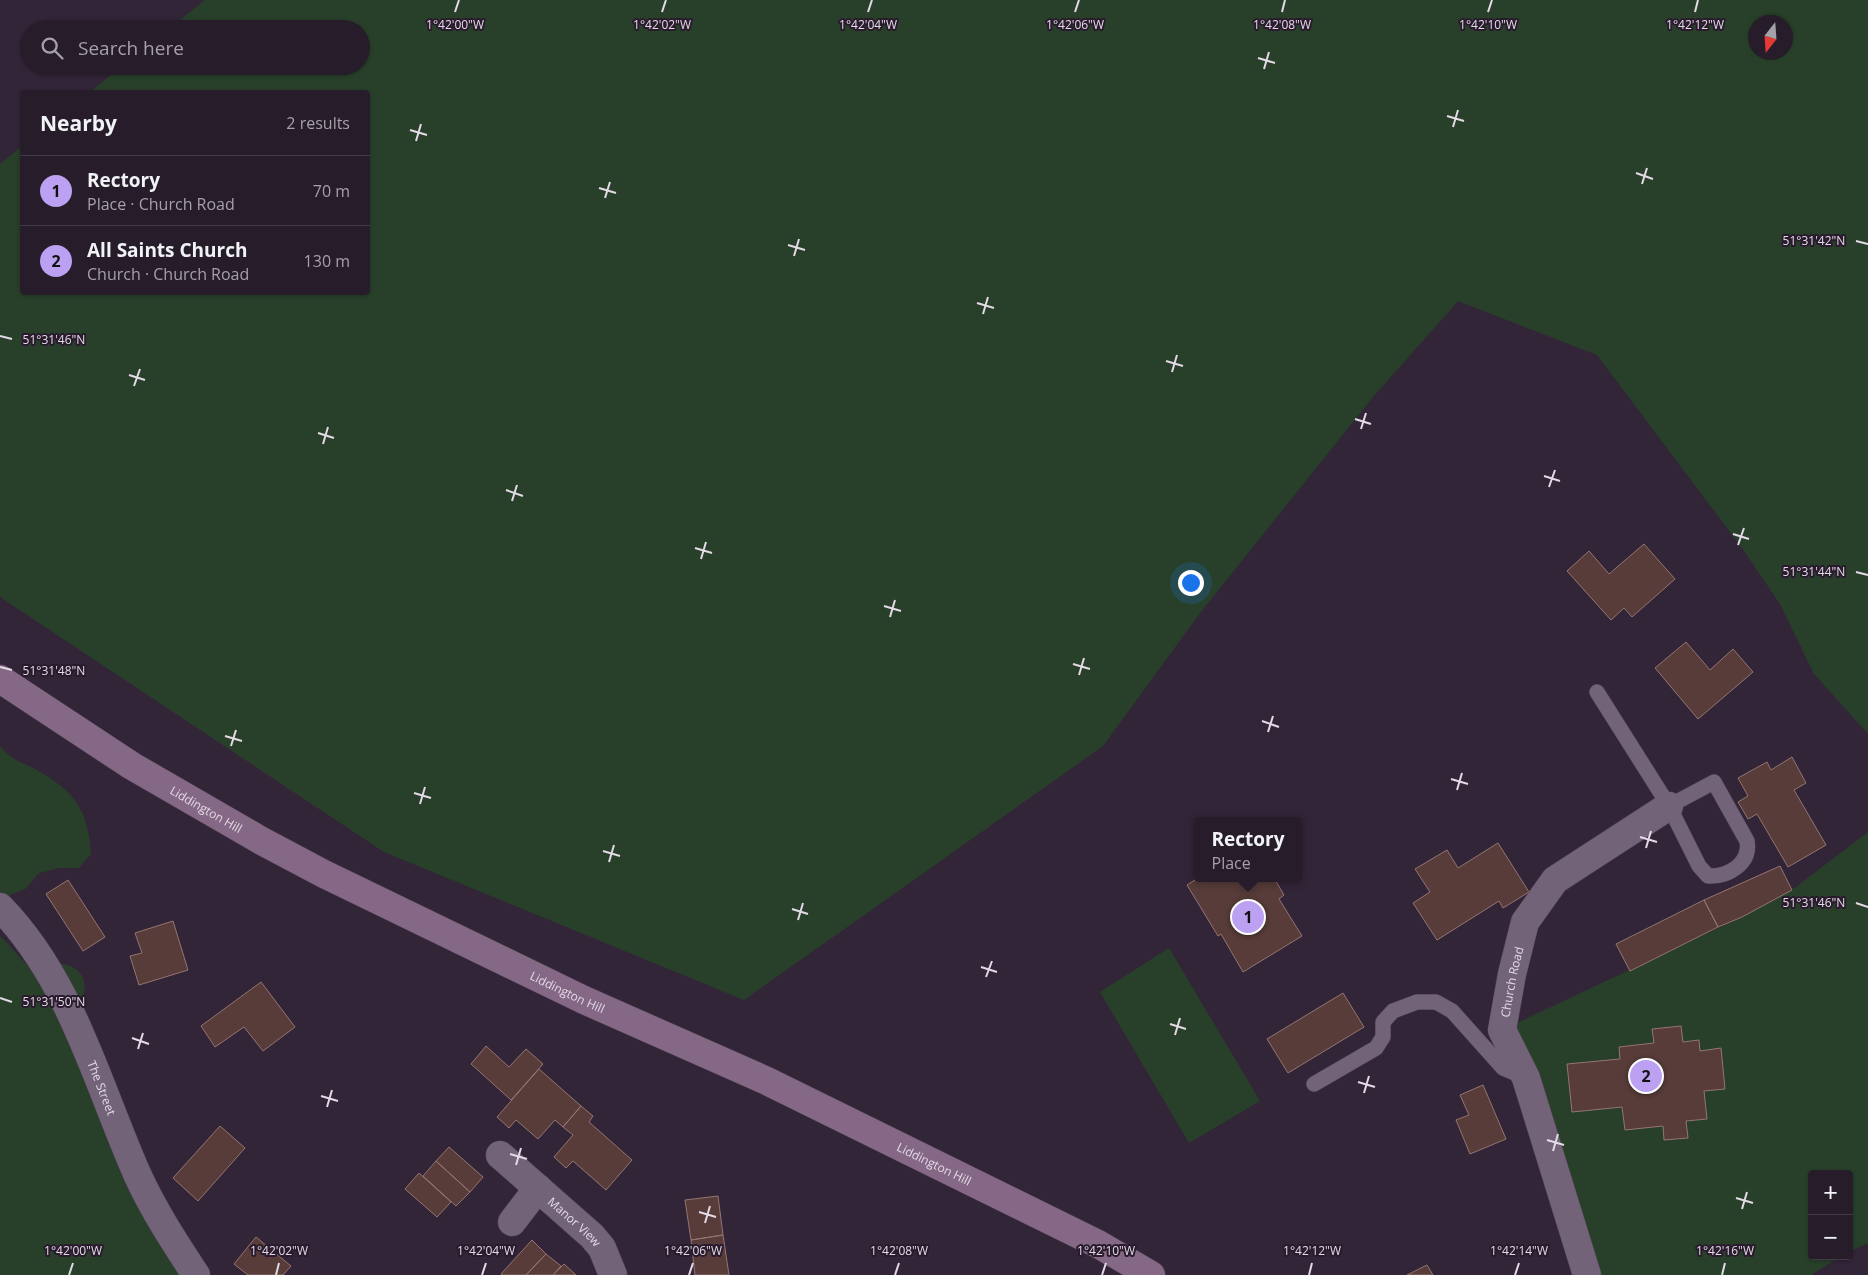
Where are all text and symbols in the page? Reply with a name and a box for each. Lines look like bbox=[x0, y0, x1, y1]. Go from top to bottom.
north arrow bbox=[1748, 15, 1793, 60]
text: 1°42'00"W bbox=[426, 16, 484, 33]
text: 1°42'02"W bbox=[633, 16, 691, 33]
text: 1°42'04"W bbox=[839, 16, 897, 33]
text: 1°42'06"W bbox=[1046, 16, 1104, 33]
text: 1°42'08"W bbox=[1253, 16, 1311, 33]
text: 1°42'10"W bbox=[1459, 16, 1517, 33]
text: 1°42'12"W bbox=[1666, 16, 1724, 33]
search box bbox=[20, 20, 370, 75]
icon: search bbox=[38, 34, 66, 62]
text: Search here bbox=[78, 35, 184, 61]
text: Nearby bbox=[40, 109, 117, 137]
text: 2 results bbox=[286, 112, 350, 134]
text: Rectory bbox=[87, 167, 160, 193]
text: 1 bbox=[51, 180, 61, 202]
text: 70 m bbox=[313, 180, 350, 202]
text: Place · Church Road bbox=[87, 193, 235, 215]
text: 51°31'42"N bbox=[1783, 232, 1845, 249]
text: All Saints Church bbox=[87, 237, 247, 263]
text: 2 bbox=[51, 250, 61, 272]
text: 130 m bbox=[304, 250, 350, 272]
text: Church · Church Road bbox=[87, 263, 249, 285]
text: 51°31'46"N bbox=[23, 331, 85, 348]
text: 51°31'44"N bbox=[1783, 563, 1845, 580]
your location bbox=[1178, 570, 1204, 596]
text: 51°31'48"N bbox=[23, 662, 85, 679]
street label: Liddington Hill bbox=[167, 781, 246, 837]
popup bbox=[1194, 817, 1302, 882]
text: Rectory bbox=[1212, 826, 1285, 852]
text: Place bbox=[1212, 852, 1251, 874]
text: 51°31'46"N bbox=[1783, 894, 1845, 911]
pin: 1 bbox=[1232, 898, 1264, 936]
street label: Church Road bbox=[1496, 945, 1527, 1019]
street label: Liddington Hill bbox=[527, 967, 608, 1017]
text: 51°31'50"N bbox=[23, 993, 85, 1010]
pin: 2 bbox=[1630, 1057, 1662, 1095]
street label: The Street bbox=[84, 1058, 121, 1117]
street label: Liddington Hill bbox=[894, 1138, 974, 1189]
map controls bbox=[1808, 1170, 1853, 1260]
button: + bbox=[1808, 1170, 1853, 1215]
street label: Manor View bbox=[545, 1193, 606, 1250]
button: − bbox=[1808, 1215, 1853, 1260]
text: 1°42'00"W bbox=[44, 1242, 102, 1259]
text: 1°42'02"W bbox=[250, 1242, 308, 1259]
text: 1°42'04"W bbox=[457, 1242, 515, 1259]
text: 1°42'06"W bbox=[664, 1242, 722, 1259]
text: 1°42'08"W bbox=[870, 1242, 928, 1259]
text: 1°42'10"W bbox=[1077, 1242, 1135, 1259]
text: 1°42'12"W bbox=[1283, 1242, 1341, 1259]
text: 1°42'14"W bbox=[1490, 1242, 1548, 1259]
text: 1°42'16"W bbox=[1696, 1242, 1754, 1259]

